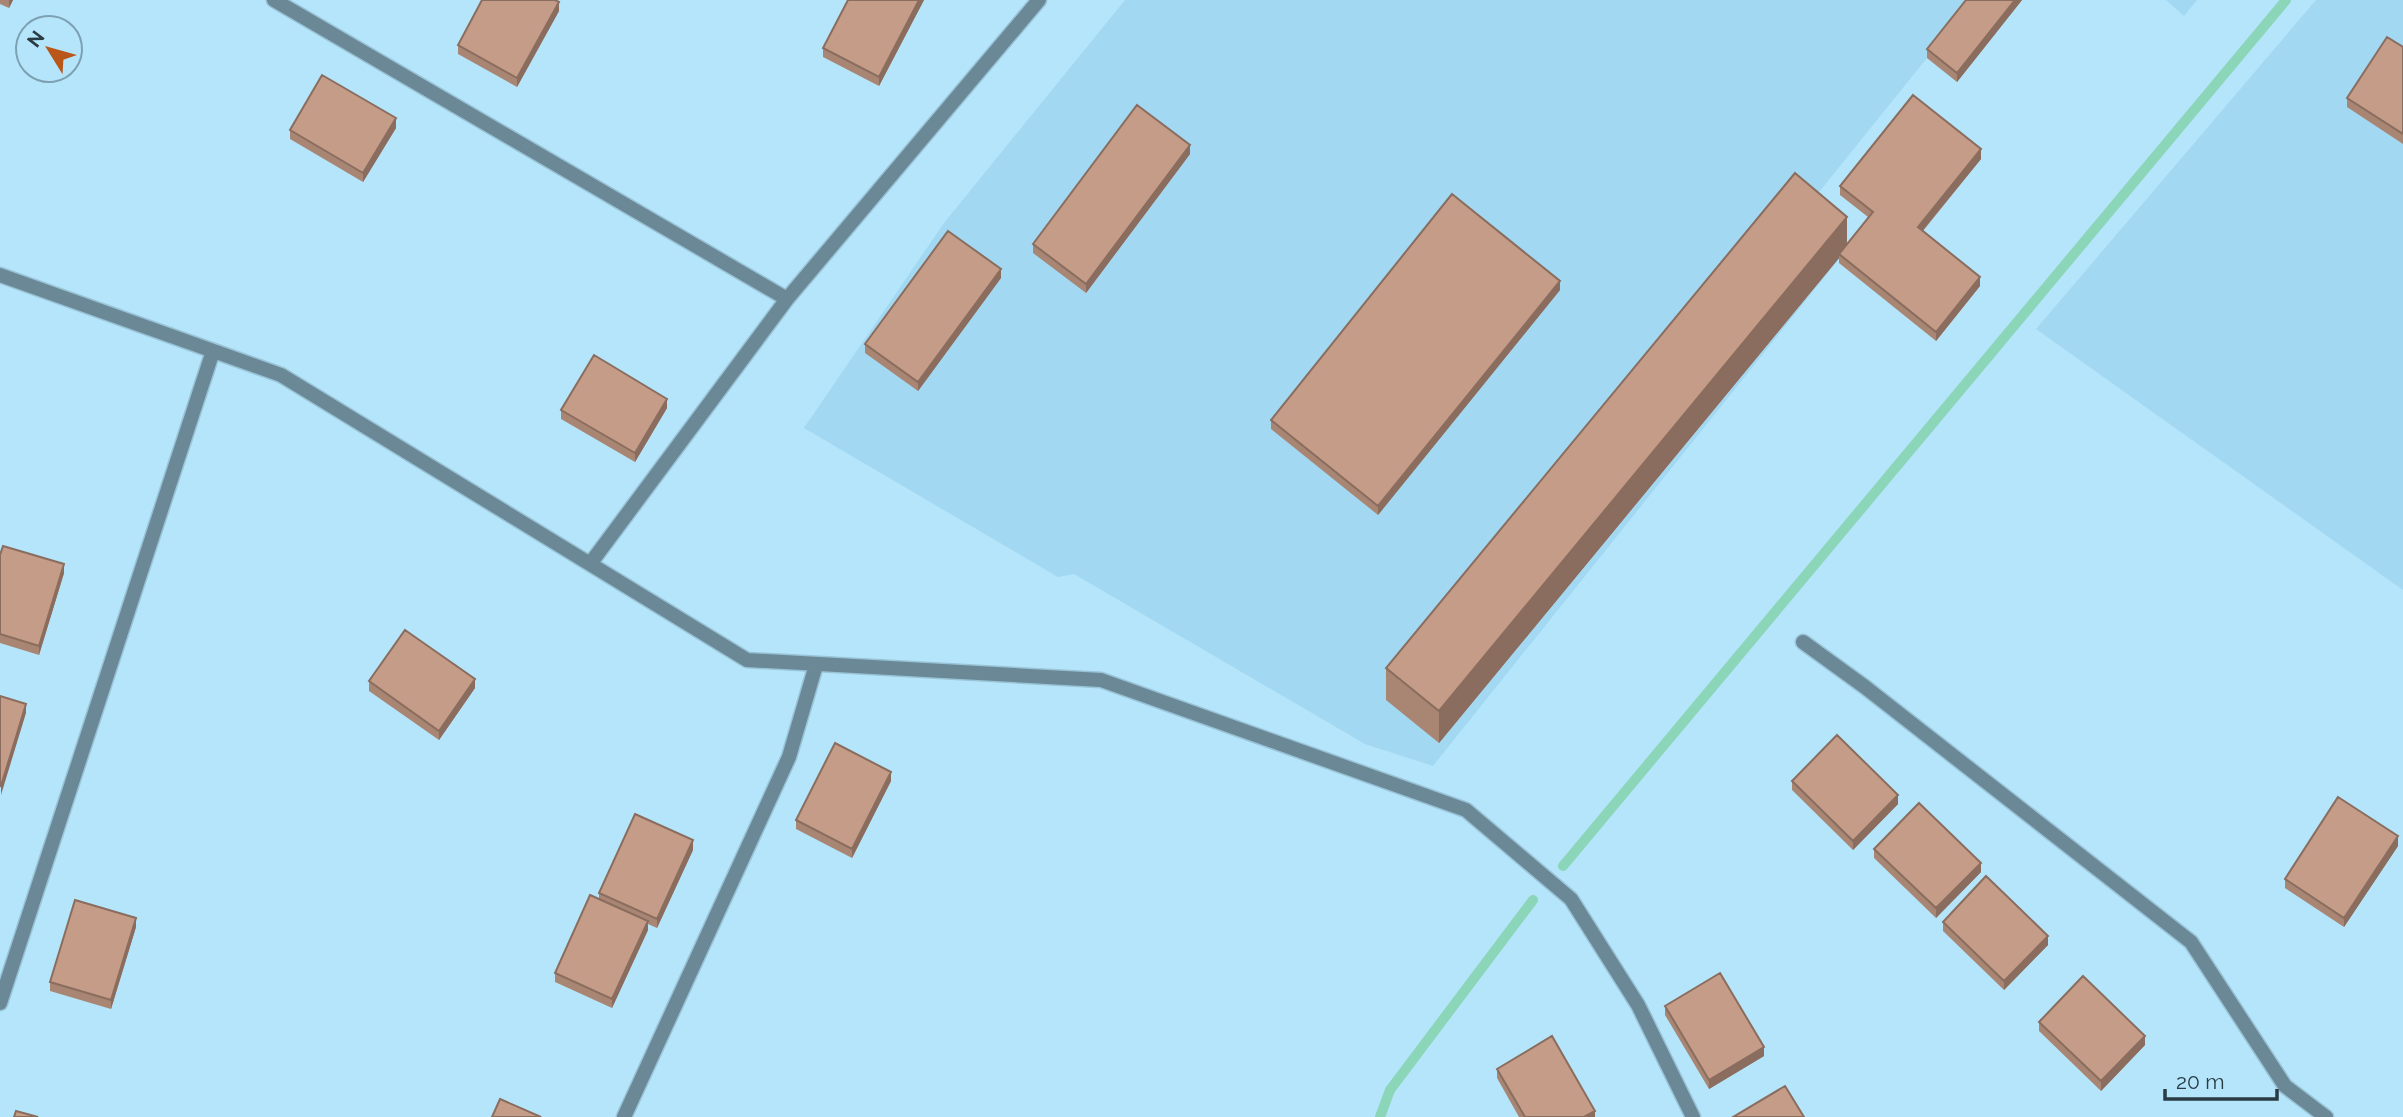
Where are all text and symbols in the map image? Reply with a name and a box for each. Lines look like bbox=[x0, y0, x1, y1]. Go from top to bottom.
north arrow bbox=[14, 14, 84, 84]
text: N bbox=[22, 26, 49, 51]
scale bar bbox=[2165, 1058, 2277, 1102]
text: 20 m bbox=[2176, 1069, 2224, 1094]

